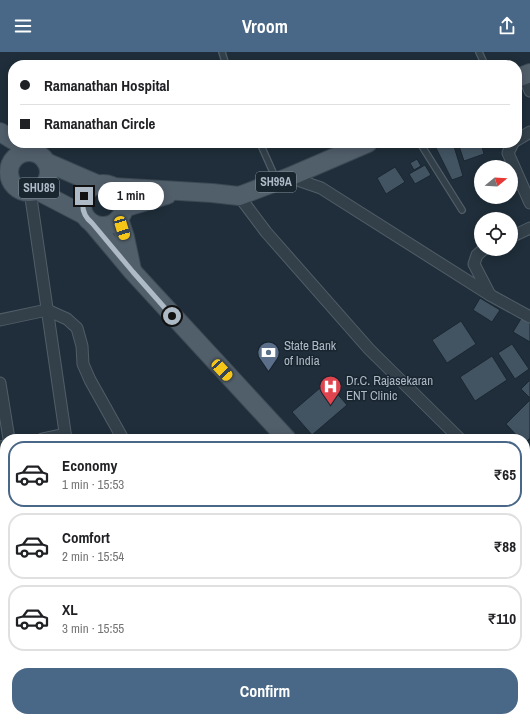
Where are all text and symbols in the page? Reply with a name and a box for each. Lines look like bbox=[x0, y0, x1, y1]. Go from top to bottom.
text: Vroom bbox=[242, 14, 288, 39]
icon: menu bbox=[12, 15, 34, 37]
icon: share bbox=[496, 15, 518, 37]
text: Ramanathan Hospital bbox=[44, 75, 170, 96]
text: Ramanathan Circle bbox=[44, 113, 155, 134]
north arrow bbox=[474, 160, 518, 204]
map controls bbox=[474, 160, 518, 256]
road number: SH99A bbox=[256, 172, 296, 192]
road number: SHU89 bbox=[19, 178, 59, 198]
callout: 1 min bbox=[98, 182, 164, 210]
route end bbox=[75, 187, 93, 205]
text: 1 min bbox=[117, 187, 145, 204]
button: locate bbox=[474, 212, 518, 256]
car bbox=[113, 215, 131, 241]
route start bbox=[163, 307, 181, 325]
place label: State Bank of India bbox=[284, 337, 337, 369]
bank icon: State Bank of India bbox=[255, 339, 281, 372]
car bbox=[209, 357, 235, 383]
place label: Dr.C. Rajasekaran ENT Clinic bbox=[346, 372, 433, 404]
hospital icon: Dr.C. Rajasekaran ENT Clinic bbox=[318, 374, 344, 407]
text: Economy bbox=[62, 455, 117, 476]
icon: car bbox=[14, 456, 50, 492]
text: ₹65 bbox=[494, 464, 516, 485]
text: 1 min · 15:53 bbox=[62, 476, 124, 493]
text: Comfort bbox=[62, 527, 110, 548]
icon: car bbox=[14, 528, 50, 564]
text: ₹88 bbox=[494, 536, 516, 557]
text: 2 min · 15:54 bbox=[62, 548, 124, 565]
text: XL bbox=[62, 599, 78, 620]
icon: car bbox=[14, 600, 50, 636]
text: ₹110 bbox=[487, 608, 516, 629]
text: 3 min · 15:55 bbox=[62, 620, 124, 637]
button: Confirm bbox=[12, 668, 518, 714]

